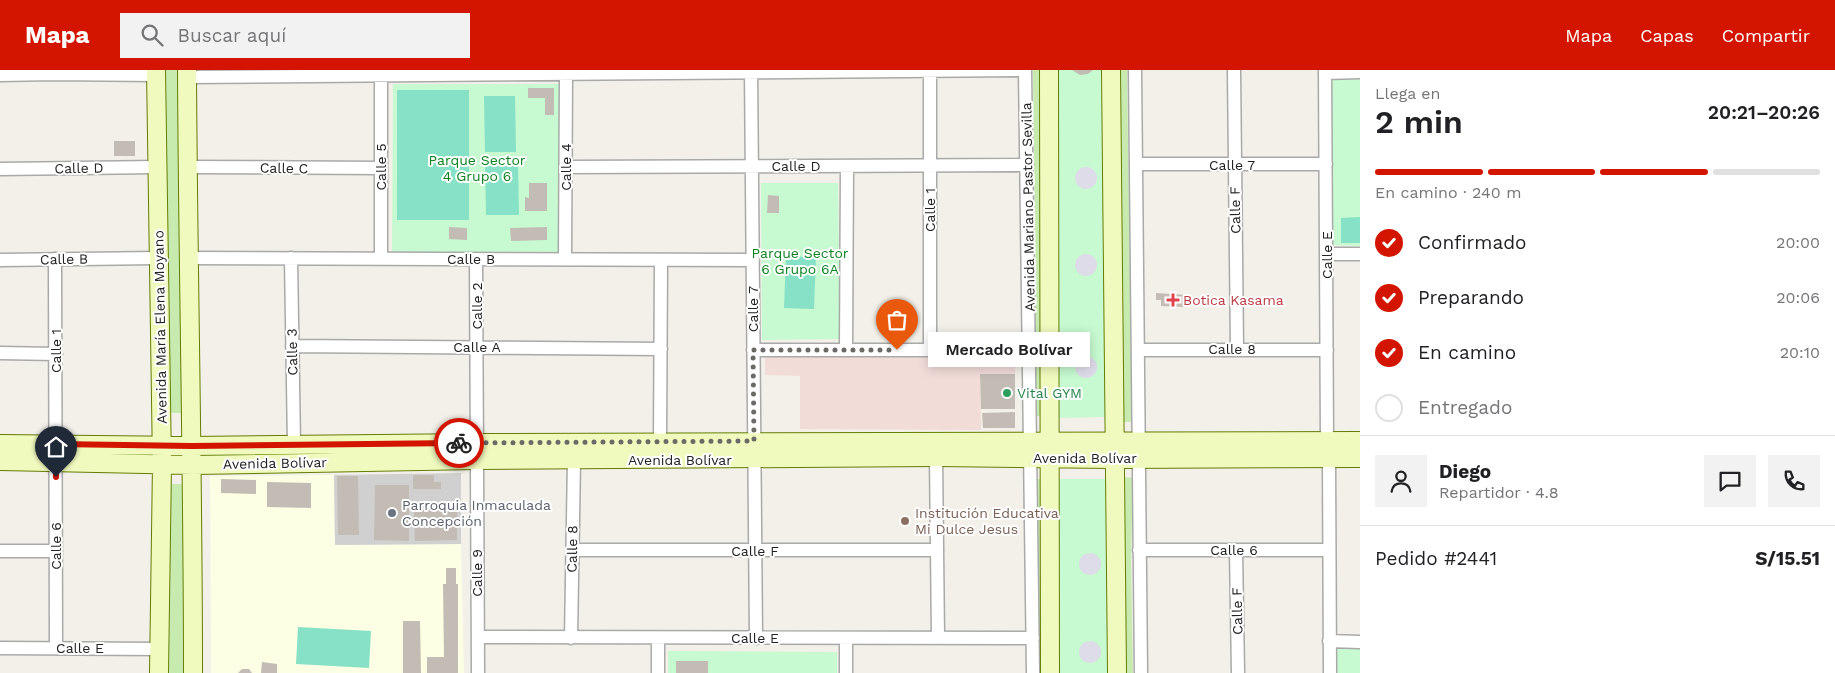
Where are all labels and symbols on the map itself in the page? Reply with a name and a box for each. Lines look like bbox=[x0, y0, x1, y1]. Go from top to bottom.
street label: Avenida Mariano Pastor Sevilla bbox=[1018, 102, 1038, 312]
street label: Calle 5 bbox=[373, 143, 389, 191]
street label: Calle 4 bbox=[558, 143, 574, 191]
park label: Parque Sector 4 Grupo 6 bbox=[428, 152, 526, 184]
street label: Calle 7 bbox=[1209, 157, 1255, 173]
street label: Calle D bbox=[771, 158, 821, 174]
street label: Calle D bbox=[54, 160, 104, 176]
street label: Calle C bbox=[260, 160, 308, 176]
street label: Calle F bbox=[1227, 186, 1243, 234]
street label: Calle 1 bbox=[922, 188, 938, 232]
street label: Avenida María Elena Moyano bbox=[150, 230, 170, 424]
street label: Calle E bbox=[1319, 231, 1335, 279]
park label: Parque Sector 6 Grupo 6A bbox=[751, 245, 849, 277]
street label: Calle B bbox=[40, 251, 88, 267]
street label: Calle B bbox=[447, 251, 495, 267]
street label: Calle 2 bbox=[469, 282, 485, 330]
street label: Calle 7 bbox=[745, 286, 761, 332]
place label: Botica Kasama bbox=[1183, 292, 1284, 308]
marker: Botica Kasama bbox=[1167, 294, 1179, 306]
pin bbox=[876, 299, 918, 350]
street label: Calle 3 bbox=[284, 328, 300, 376]
street label: Calle 1 bbox=[48, 329, 64, 373]
callout: Mercado Bolívar bbox=[927, 332, 1090, 368]
street label: Calle A bbox=[453, 339, 501, 355]
street label: Calle 8 bbox=[1208, 341, 1256, 357]
place label: Vital GYM bbox=[1017, 385, 1082, 401]
marker: Vital GYM bbox=[1001, 387, 1013, 399]
courier bbox=[434, 418, 484, 468]
pin bbox=[35, 426, 77, 477]
street label: Avenida Bolívar bbox=[1033, 450, 1137, 466]
street label: Avenida Bolívar bbox=[628, 452, 732, 468]
street label: Avenida Bolívar bbox=[223, 454, 327, 472]
place label: Parroquia Inmaculada Concepción bbox=[402, 497, 551, 529]
place label: Institución Educativa Mi Dulce Jesus bbox=[915, 505, 1059, 537]
marker: Parroquia Inmaculada Concepción bbox=[386, 507, 398, 519]
marker: Institución Educativa Mi Dulce Jesus bbox=[899, 515, 911, 527]
street label: Calle 6 bbox=[48, 522, 64, 570]
street label: Calle 8 bbox=[564, 525, 580, 573]
street label: Calle 6 bbox=[1210, 542, 1258, 558]
street label: Calle F bbox=[731, 543, 779, 559]
street label: Calle 9 bbox=[469, 549, 485, 597]
street label: Calle F bbox=[1229, 587, 1245, 635]
street label: Calle E bbox=[731, 630, 779, 646]
street label: Calle E bbox=[56, 640, 104, 656]

